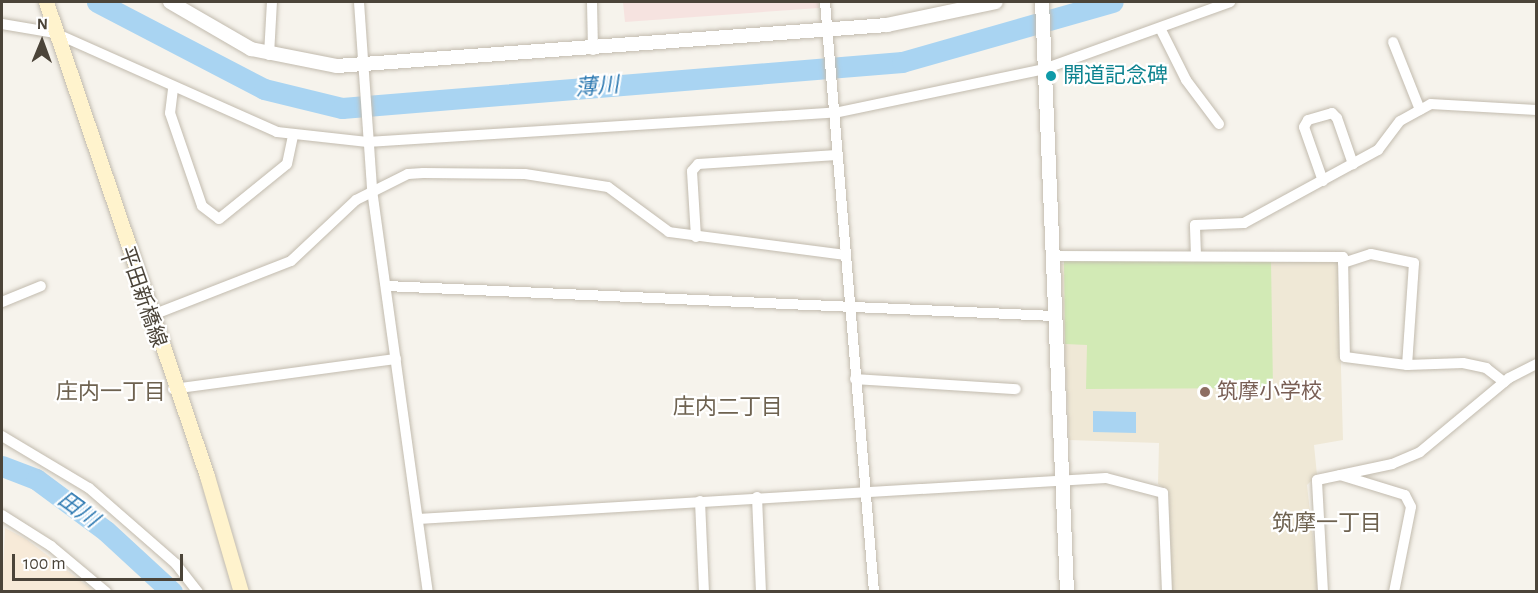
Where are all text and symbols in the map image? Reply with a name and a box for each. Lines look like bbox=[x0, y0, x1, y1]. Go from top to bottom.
north arrow bbox=[12, 12, 72, 72]
text: N bbox=[37, 16, 48, 32]
place label: 開道記念碑 bbox=[1063, 63, 1168, 89]
marker: 開道記念碑 bbox=[1044, 69, 1058, 83]
water label: 薄川 bbox=[574, 72, 620, 102]
street label: 平田新橋線 bbox=[113, 243, 171, 351]
place label: 筑摩小学校 bbox=[1217, 379, 1322, 405]
district label: 庄内一丁目 bbox=[56, 380, 166, 406]
marker: 筑摩小学校 bbox=[1198, 385, 1212, 399]
district label: 庄内二丁目 bbox=[673, 395, 783, 421]
water label: 田川 bbox=[52, 486, 104, 534]
district label: 筑摩一丁目 bbox=[1272, 511, 1382, 537]
scale bar bbox=[15, 542, 186, 580]
text: 100 m bbox=[23, 555, 66, 573]

